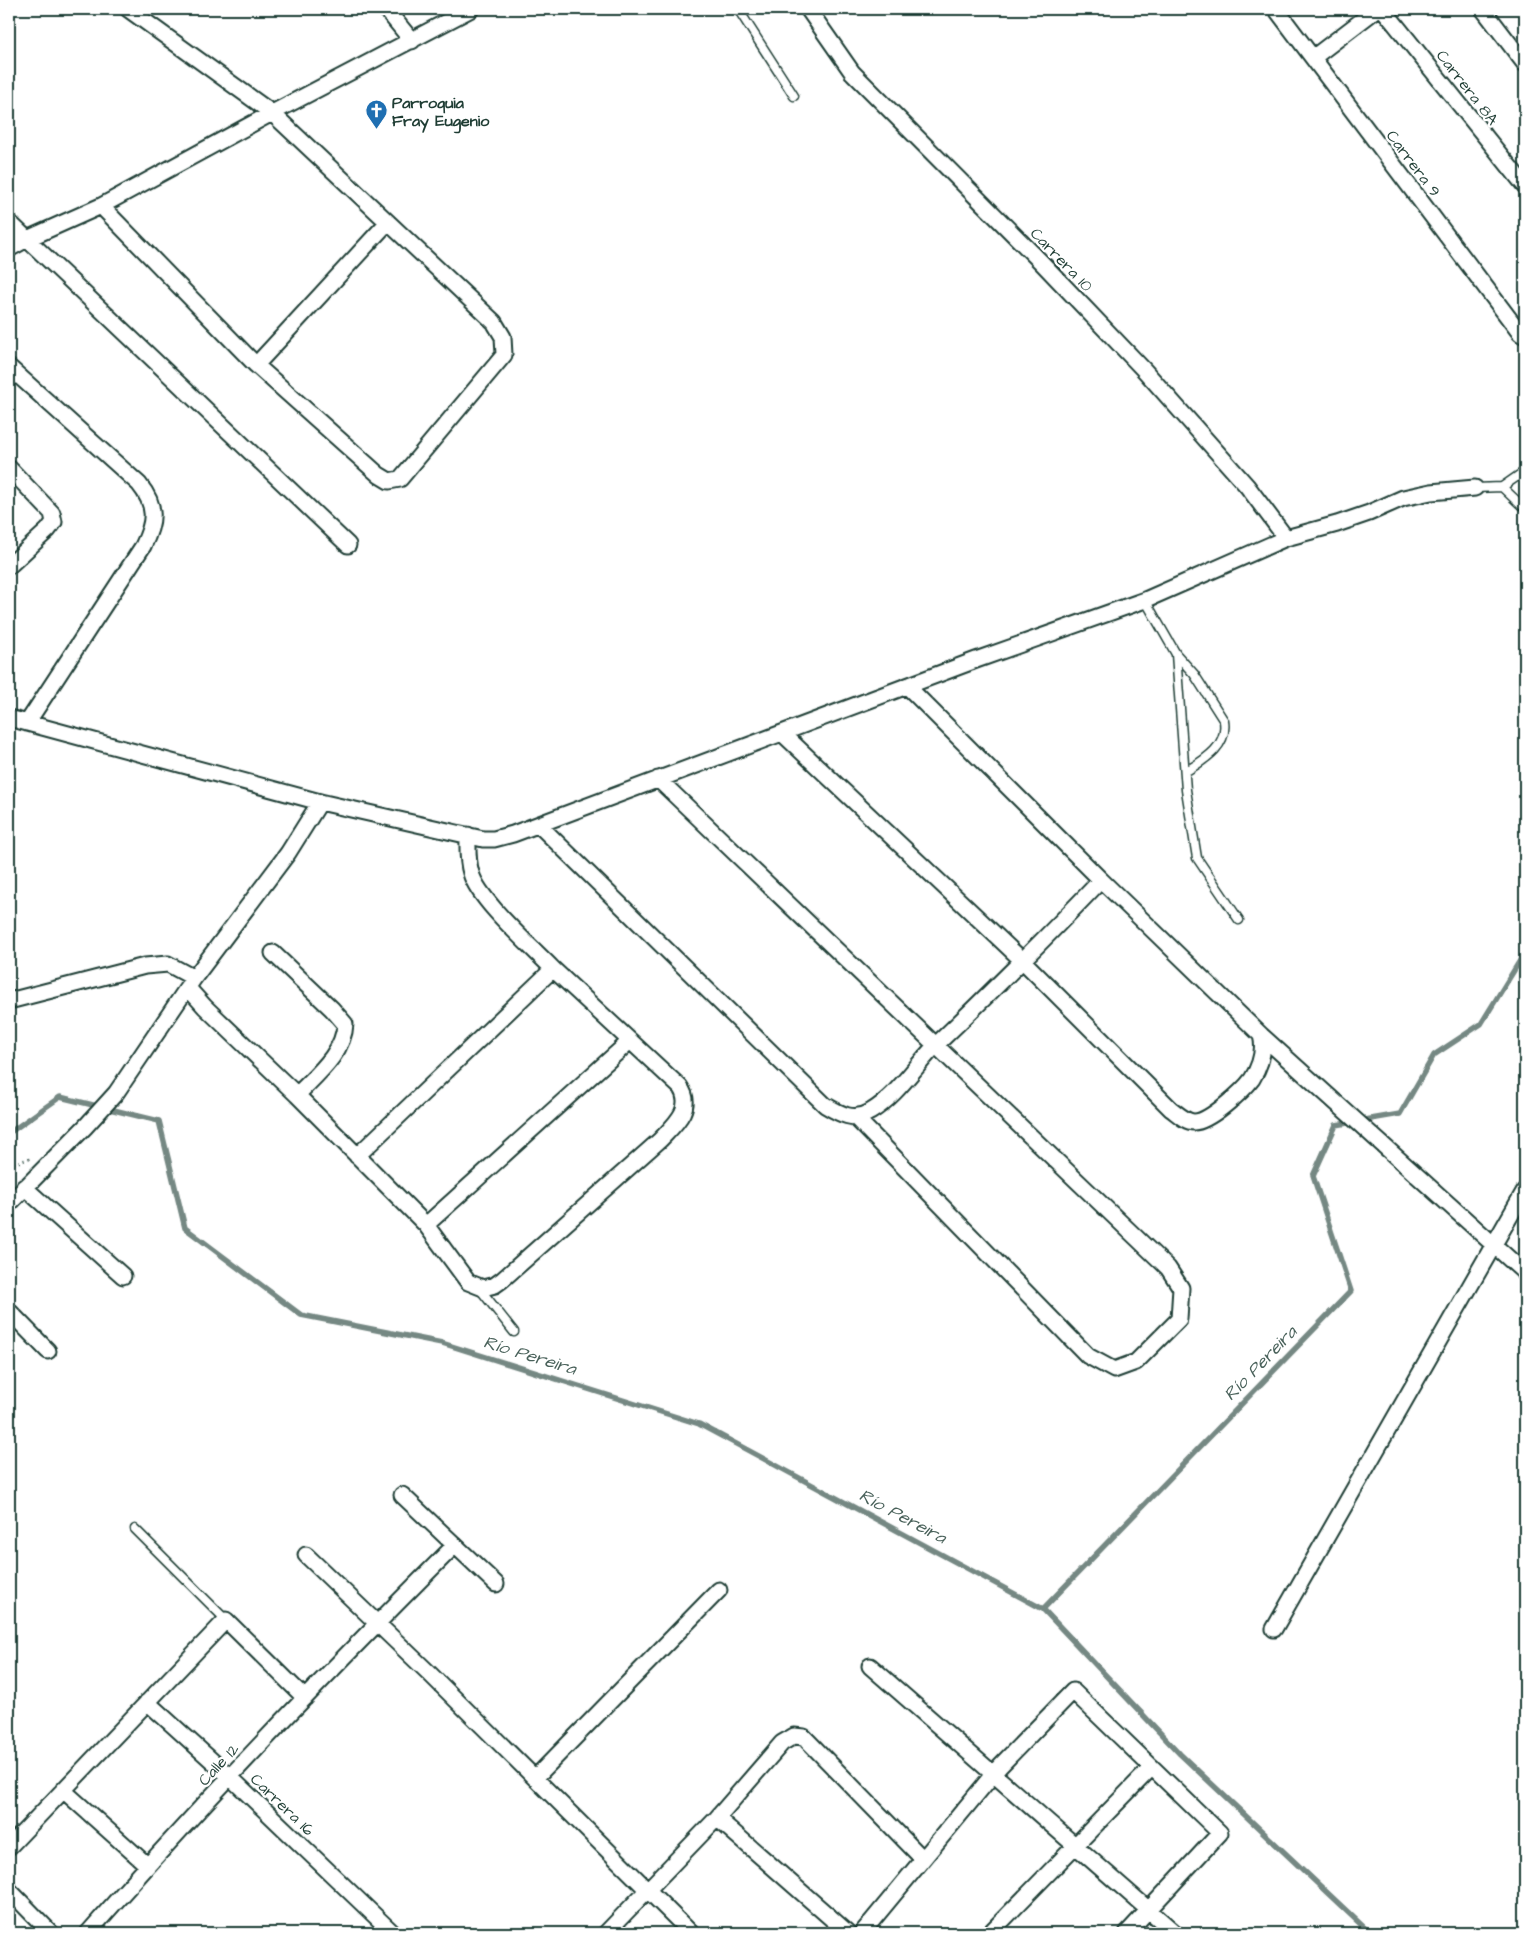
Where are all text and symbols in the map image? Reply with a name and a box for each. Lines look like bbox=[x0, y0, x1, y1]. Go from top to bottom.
street label: Carrera 8A bbox=[1431, 45, 1504, 130]
place label: Parroquia Fray Eugenio bbox=[392, 92, 490, 134]
church icon: Parroquia Fray Eugenio bbox=[364, 99, 388, 130]
street label: Carrera 9 bbox=[1381, 126, 1446, 201]
street label: Carrera 10 bbox=[1025, 223, 1097, 297]
water label: Río Pereira bbox=[1218, 1320, 1303, 1406]
water label: Río Pereira bbox=[480, 1330, 580, 1382]
water label: Río Pereira bbox=[855, 1483, 952, 1550]
street label: Calle 12 bbox=[193, 1739, 244, 1791]
street label: Carrera 16 bbox=[245, 1769, 319, 1841]

